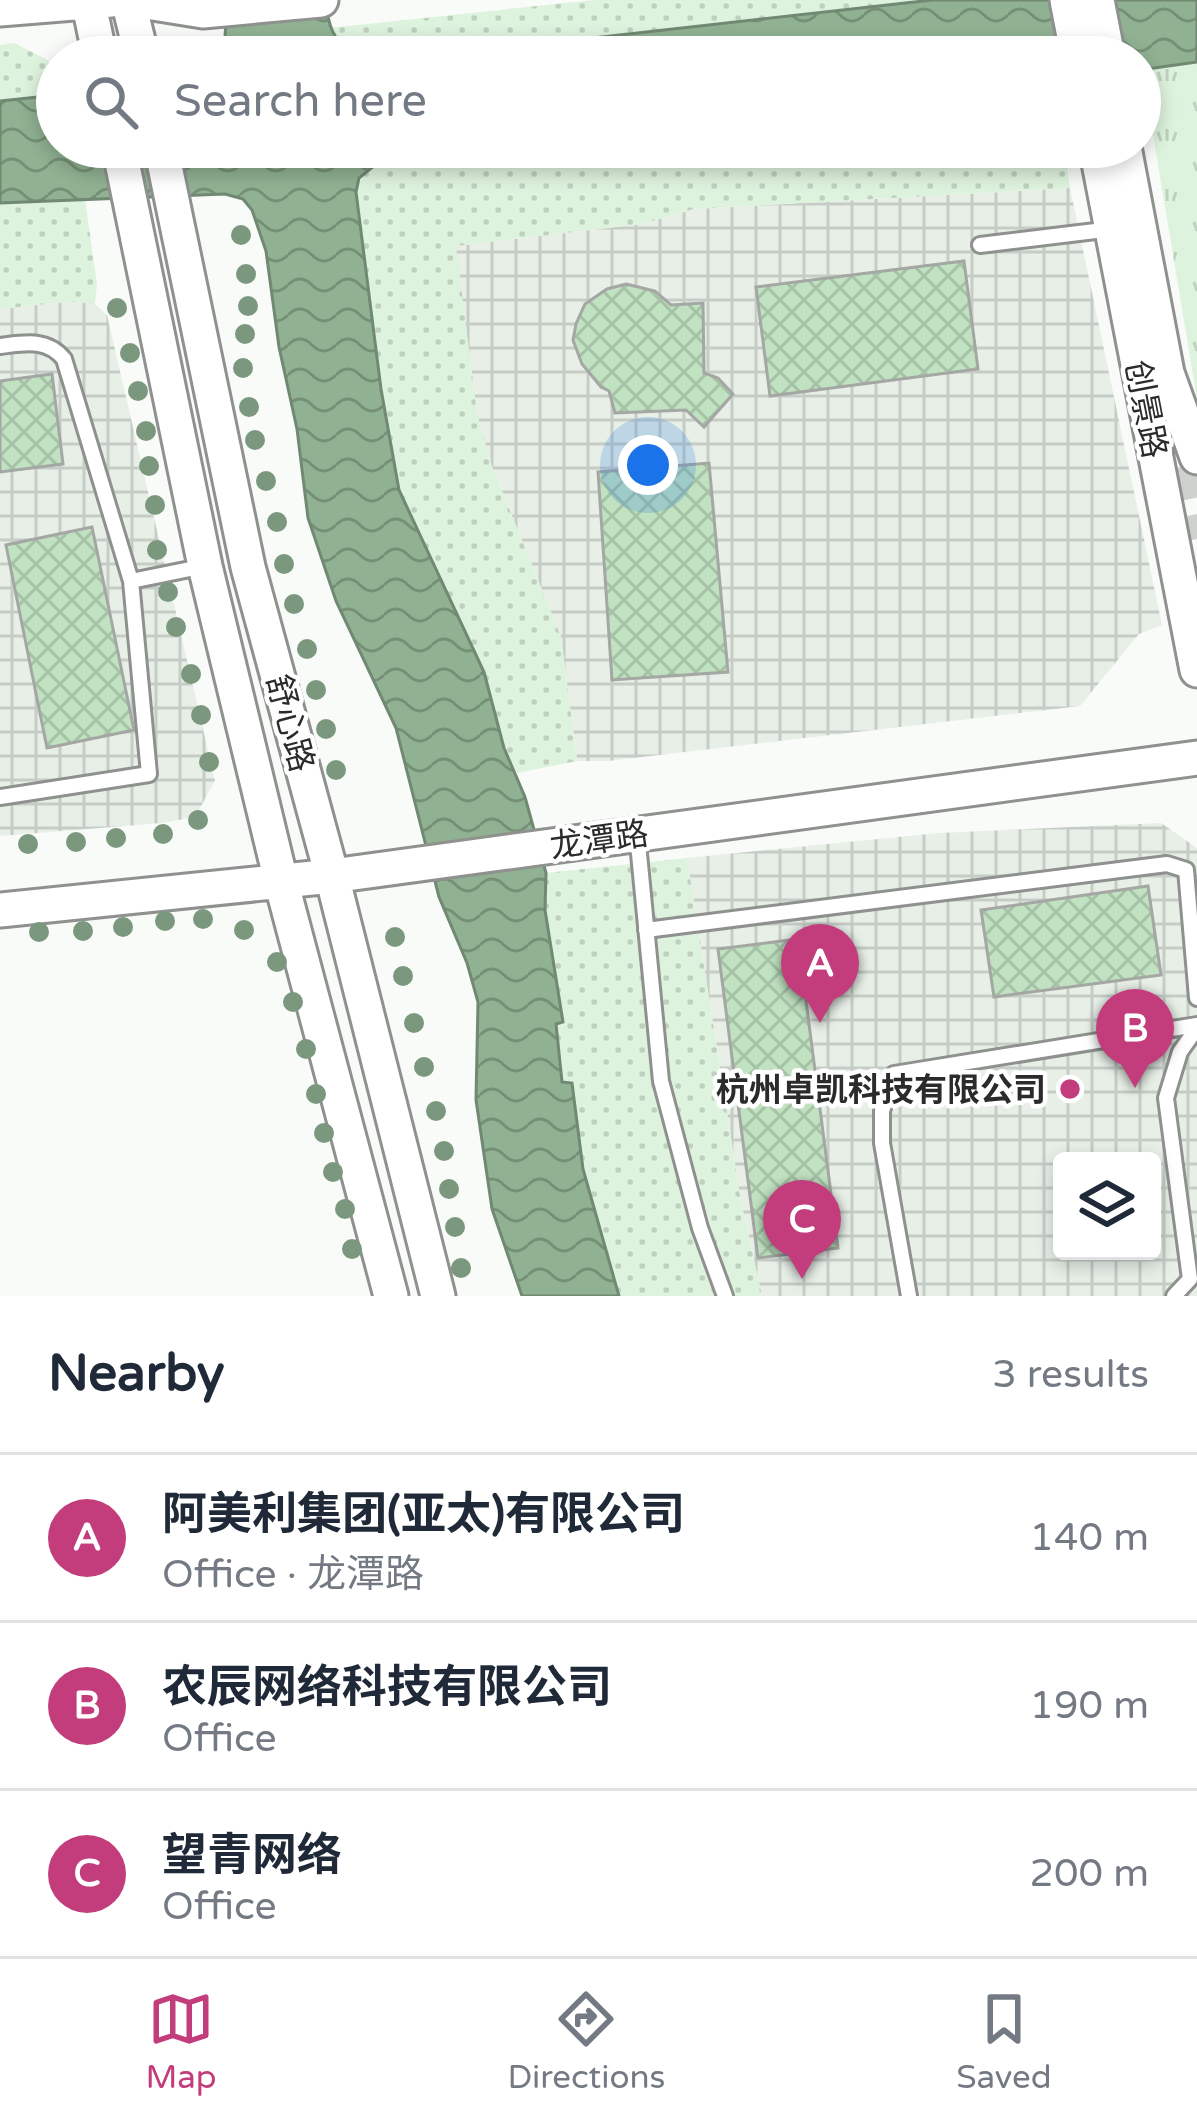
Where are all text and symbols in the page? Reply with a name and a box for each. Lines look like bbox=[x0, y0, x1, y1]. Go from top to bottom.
search box bbox=[36, 36, 1161, 168]
icon: search bbox=[78, 69, 144, 135]
text: Search here bbox=[174, 75, 427, 129]
street label: 创景路 bbox=[1117, 357, 1174, 462]
your location bbox=[618, 435, 678, 495]
street label: 舒心路 bbox=[258, 671, 321, 776]
street label: 龙潭路 bbox=[547, 814, 651, 867]
pin: A bbox=[781, 924, 859, 1023]
pin: B bbox=[1096, 989, 1174, 1088]
place label: 杭州卓凯科技有限公司 bbox=[716, 1071, 1046, 1110]
marker: 杭州卓凯科技有限公司 bbox=[1057, 1076, 1083, 1102]
map controls bbox=[1053, 1152, 1161, 1260]
button: layers bbox=[1053, 1152, 1161, 1260]
pin: C bbox=[763, 1180, 841, 1279]
text: Nearby bbox=[48, 1343, 225, 1405]
text: 3 results bbox=[992, 1351, 1149, 1398]
text: 阿美利集团(亚太)有限公司 bbox=[162, 1488, 685, 1542]
text: A bbox=[72, 1514, 102, 1561]
text: 140 m bbox=[1030, 1514, 1149, 1561]
text: Office · 龙潭路 bbox=[162, 1551, 424, 1598]
text: 农辰网络科技有限公司 bbox=[162, 1661, 612, 1715]
text: B bbox=[73, 1682, 101, 1729]
text: 190 m bbox=[1030, 1682, 1149, 1729]
text: Office bbox=[162, 1715, 277, 1762]
text: 望青网络 bbox=[162, 1829, 342, 1883]
text: C bbox=[73, 1850, 101, 1897]
text: 200 m bbox=[1030, 1850, 1149, 1897]
text: Office bbox=[162, 1883, 277, 1930]
tab: Map bbox=[145, 1986, 217, 2097]
tab: Directions bbox=[507, 1986, 665, 2097]
tab: Saved bbox=[956, 1986, 1052, 2097]

